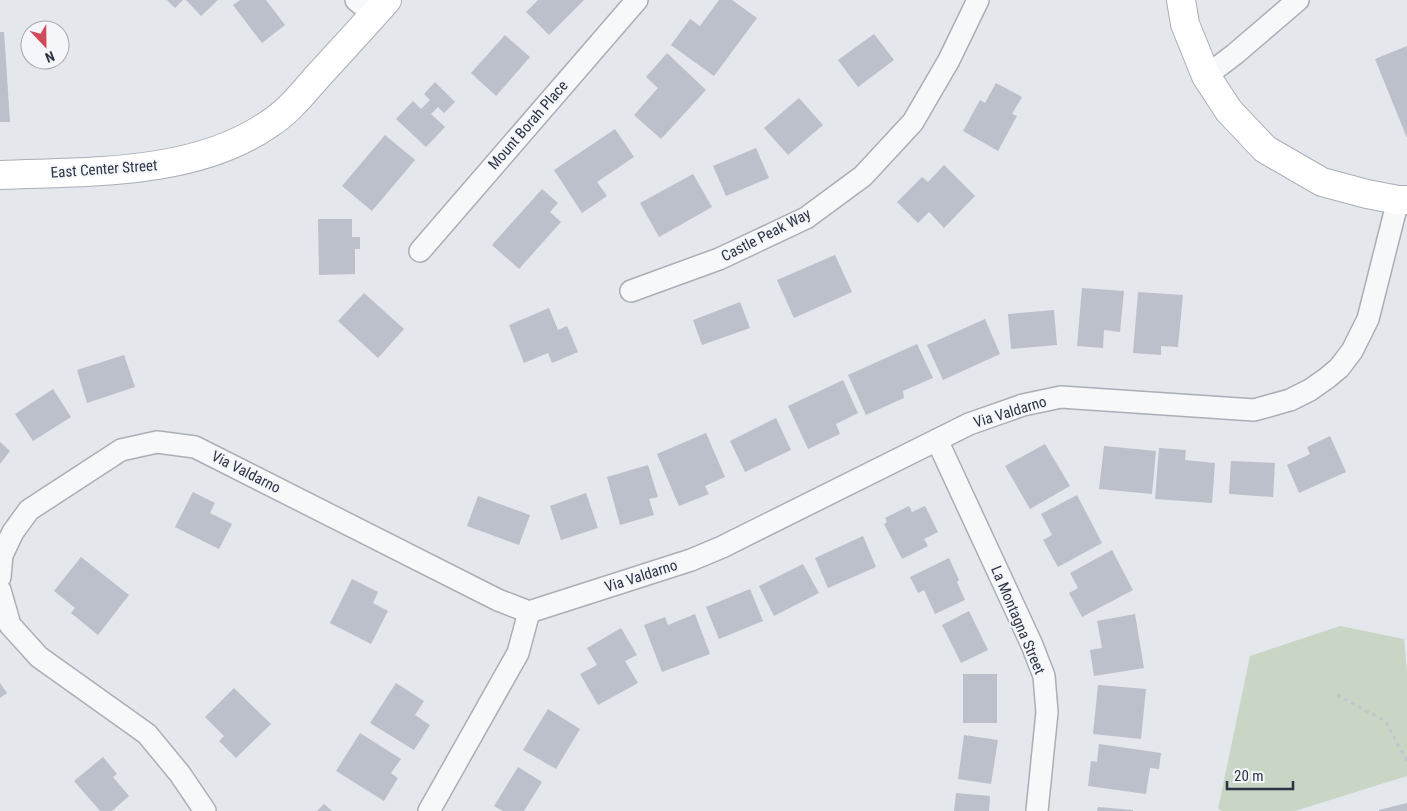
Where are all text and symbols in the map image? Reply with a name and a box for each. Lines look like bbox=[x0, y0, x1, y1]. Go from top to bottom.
north arrow bbox=[20, 20, 70, 70]
text: N bbox=[43, 48, 57, 66]
street label: Mount Borah Place bbox=[484, 77, 572, 173]
street label: East Center Street bbox=[50, 156, 158, 182]
street label: Castle Peak Way bbox=[718, 205, 814, 265]
street label: Via Valdarno bbox=[971, 392, 1049, 432]
street label: Via Valdarno bbox=[208, 447, 284, 497]
street label: Via Valdarno bbox=[602, 556, 680, 596]
street label: La Montagna Street bbox=[987, 563, 1049, 677]
scale bar bbox=[1227, 758, 1293, 790]
text: 20 m bbox=[1234, 767, 1264, 785]

